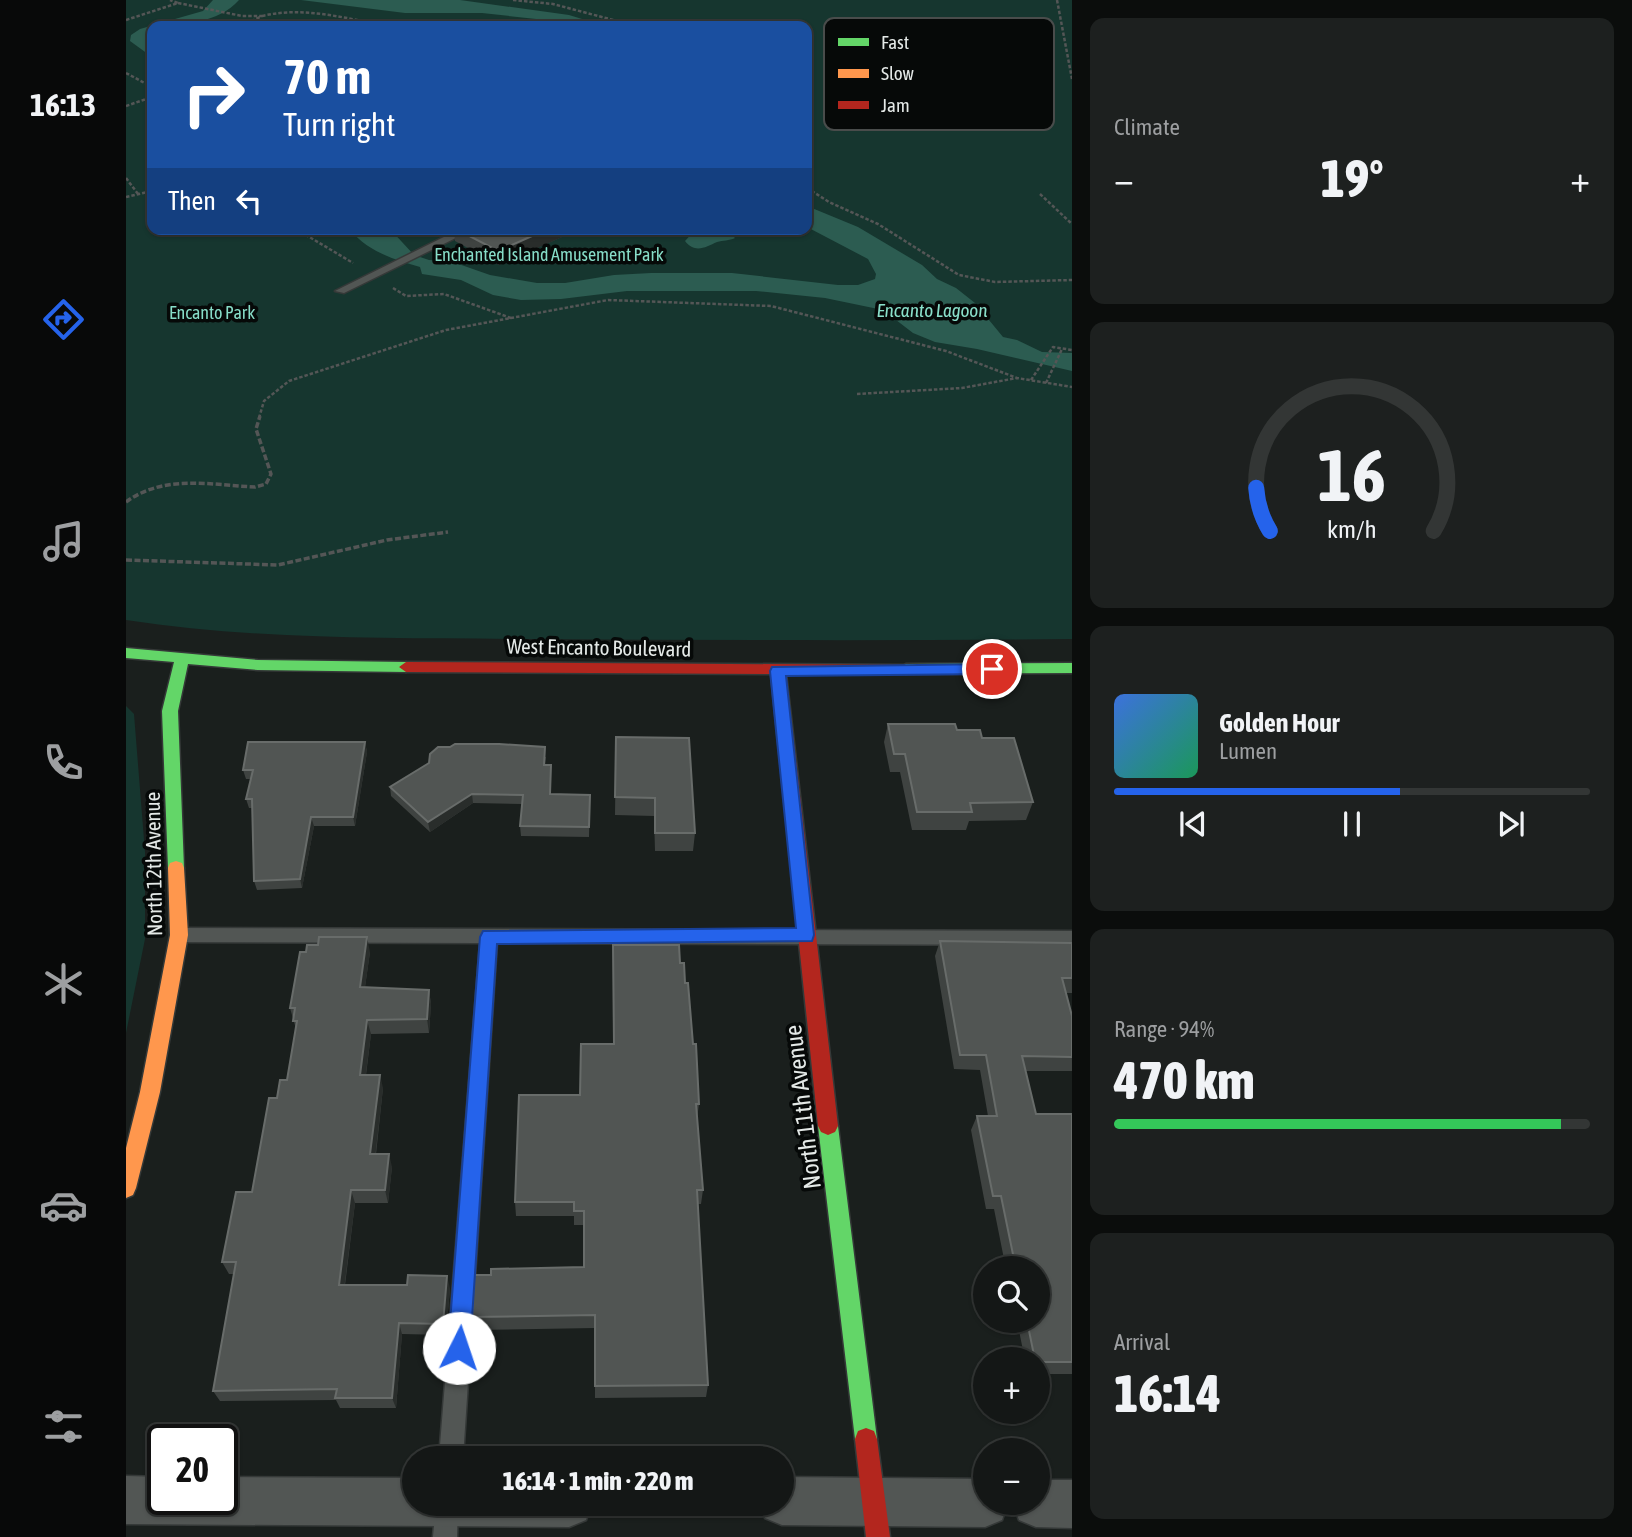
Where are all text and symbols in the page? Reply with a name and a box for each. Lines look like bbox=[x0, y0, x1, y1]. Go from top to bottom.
legend bbox=[824, 18, 1054, 130]
text: Fast bbox=[881, 31, 909, 53]
text: 70 m bbox=[283, 48, 371, 104]
icon: right bbox=[168, 49, 259, 140]
text: Slow bbox=[881, 62, 915, 84]
text: 16:13 bbox=[30, 86, 96, 123]
text: Jam bbox=[881, 94, 910, 116]
text: Turn right bbox=[283, 106, 396, 143]
text: Climate bbox=[1114, 114, 1180, 140]
text: 19° bbox=[1320, 148, 1384, 208]
text: − bbox=[1114, 157, 1134, 200]
text: + bbox=[1570, 157, 1590, 200]
icon: left bbox=[230, 182, 268, 220]
text: Then bbox=[168, 186, 216, 216]
park label: Enchanted Island Amusement Park bbox=[434, 244, 664, 265]
icon: directions bbox=[39, 295, 88, 344]
water label: Encanto Lagoon bbox=[876, 299, 988, 321]
park label: Encanto Park bbox=[169, 302, 255, 323]
text: 16 bbox=[1318, 433, 1386, 516]
text: km/h bbox=[1327, 514, 1377, 542]
icon: music bbox=[39, 517, 88, 566]
street label: West Encanto Boulevard bbox=[506, 633, 692, 661]
pin bbox=[962, 639, 1022, 699]
icon: arrive bbox=[973, 650, 1011, 688]
text: Golden Hour bbox=[1219, 708, 1339, 738]
icon: phone bbox=[39, 738, 88, 787]
text: Lumen bbox=[1219, 738, 1277, 764]
street label: North 12th Avenue bbox=[140, 792, 166, 936]
icon: previous bbox=[1174, 805, 1212, 843]
icon: pause bbox=[1333, 805, 1371, 843]
icon: next bbox=[1492, 805, 1530, 843]
icon: climate bbox=[39, 959, 88, 1008]
text: Range · 94% bbox=[1114, 1016, 1214, 1042]
street label: North 11th Avenue bbox=[779, 1024, 826, 1191]
text: 470 km bbox=[1114, 1050, 1255, 1110]
icon: car bbox=[39, 1181, 88, 1230]
map controls bbox=[973, 1256, 1050, 1515]
button: search bbox=[973, 1256, 1050, 1333]
position arrow bbox=[422, 1311, 496, 1385]
text: Arrival bbox=[1114, 1329, 1170, 1355]
button: + bbox=[973, 1347, 1050, 1424]
text: 16:14 bbox=[1114, 1363, 1221, 1423]
icon: filters bbox=[39, 1402, 88, 1451]
speed limit sign: 20 bbox=[147, 1424, 238, 1515]
button: − bbox=[973, 1438, 1050, 1515]
text: 16:14 · 1 min · 220 m bbox=[503, 1466, 693, 1496]

